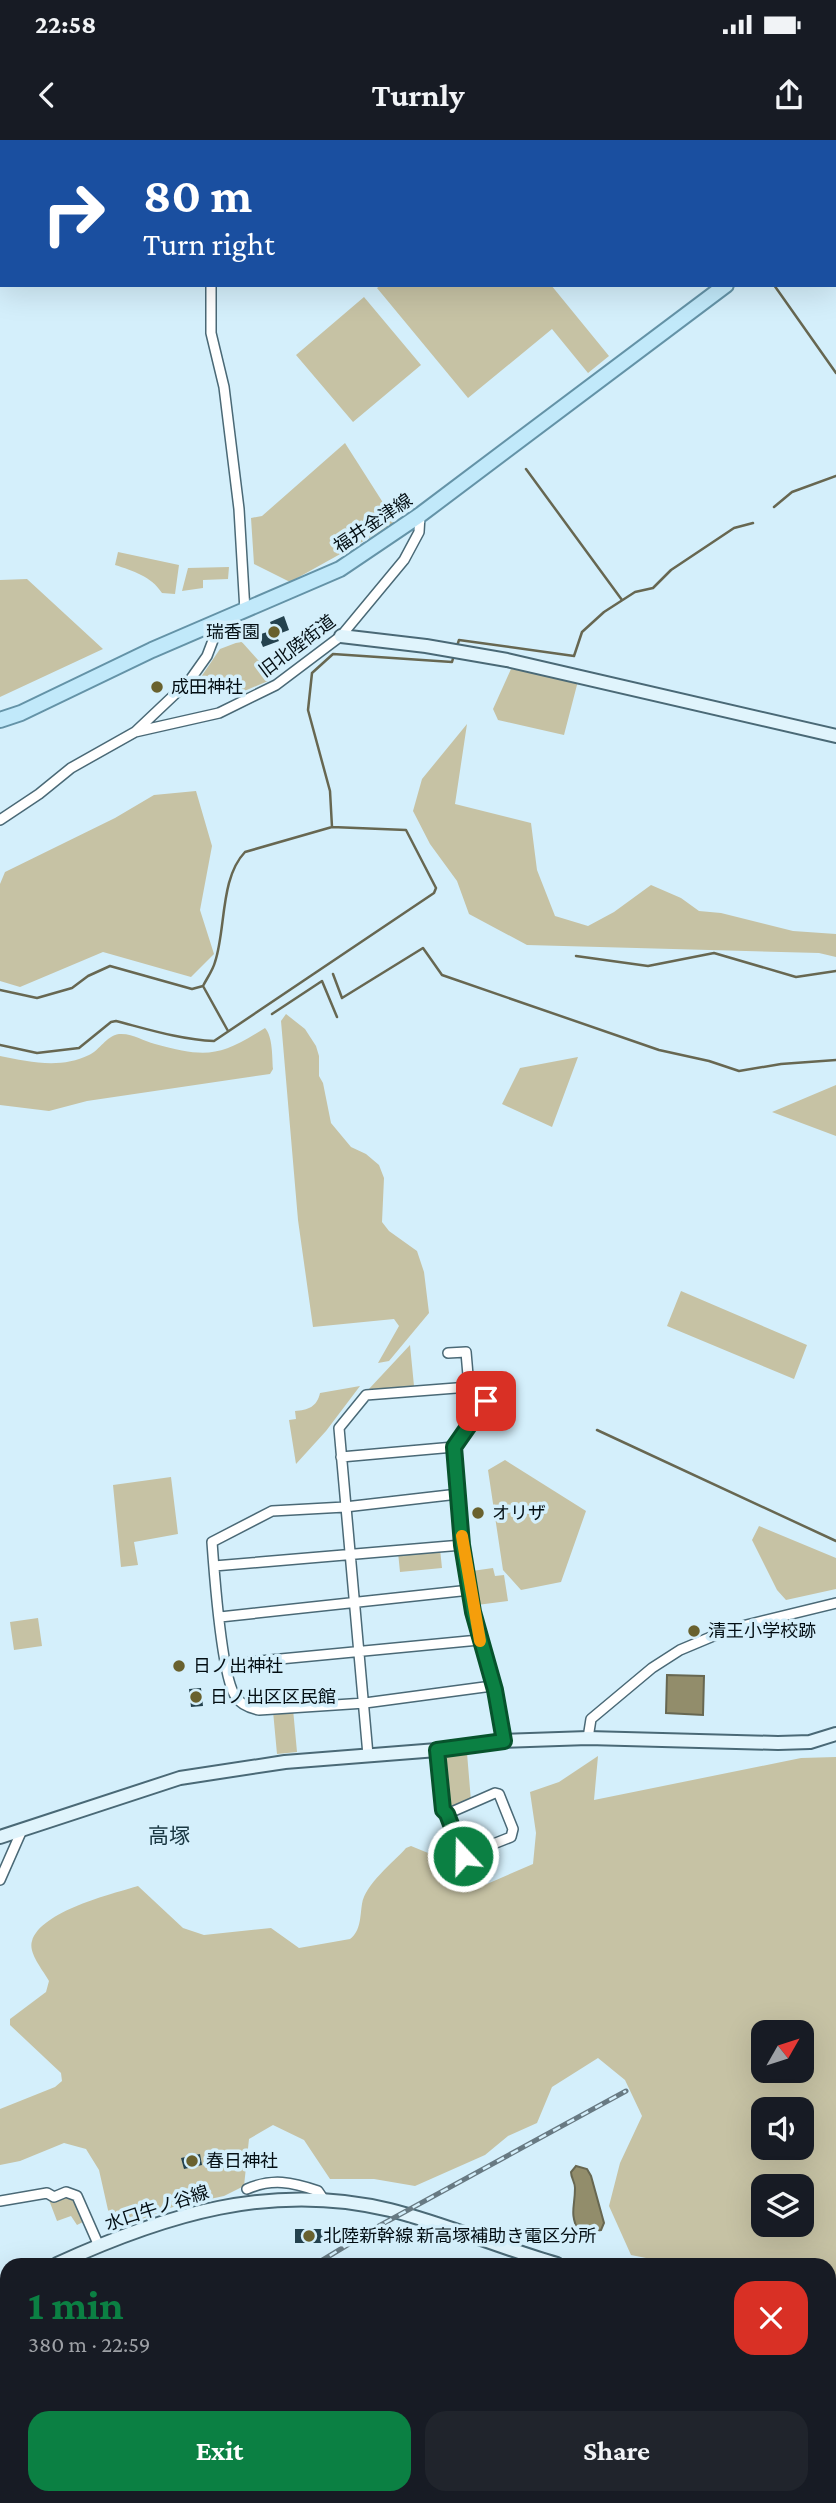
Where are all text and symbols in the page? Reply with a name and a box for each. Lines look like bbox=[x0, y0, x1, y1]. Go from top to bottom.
text: 22:58 bbox=[35, 10, 96, 39]
icon: back bbox=[28, 76, 66, 114]
icon: share bbox=[770, 76, 808, 114]
text: Turnly bbox=[371, 77, 465, 113]
icon: right bbox=[28, 168, 119, 259]
text: 80 m bbox=[143, 168, 252, 223]
text: Turn right bbox=[143, 226, 275, 262]
street label: 福井金津線 bbox=[330, 490, 416, 556]
street label: 旧北陸街道 bbox=[255, 611, 339, 681]
place label: 瑞香園 bbox=[206, 622, 260, 642]
marker: 瑞香園 bbox=[266, 624, 282, 640]
place label: 成田神社 bbox=[171, 677, 243, 697]
marker: 成田神社 bbox=[149, 679, 165, 695]
pin bbox=[456, 1371, 516, 1431]
icon: arrive bbox=[467, 1382, 505, 1420]
place label: オリザ bbox=[492, 1503, 546, 1523]
marker: オリザ bbox=[470, 1505, 486, 1521]
place label: 清王小学校跡 bbox=[708, 1621, 816, 1641]
marker: 清王小学校跡 bbox=[686, 1623, 702, 1639]
place label: 日ノ出神社 bbox=[193, 1656, 283, 1676]
marker: 日ノ出神社 bbox=[171, 1658, 187, 1674]
place label: 日ノ出区区民館 bbox=[210, 1687, 336, 1707]
marker: 日ノ出区区民館 bbox=[188, 1689, 204, 1705]
position arrow bbox=[426, 1819, 500, 1893]
district label: 高塚 bbox=[148, 1824, 190, 1848]
north arrow bbox=[751, 2020, 814, 2082]
map controls bbox=[751, 2020, 814, 2237]
button: sound bbox=[751, 2097, 814, 2160]
place label: 春日神社 bbox=[206, 2151, 278, 2171]
marker: 春日神社 bbox=[184, 2153, 200, 2169]
button: layers bbox=[751, 2174, 814, 2237]
street label: 水口牛ノ谷線 bbox=[103, 2182, 211, 2234]
place label: 北陸新幹線 新高塚補助き電区分所 bbox=[323, 2226, 596, 2246]
marker: 北陸新幹線 新高塚補助き電区分所 bbox=[301, 2228, 317, 2244]
text: 1 min bbox=[28, 2281, 124, 2328]
button: close bbox=[734, 2281, 808, 2355]
text: 380 m · 22:59 bbox=[28, 2331, 151, 2357]
button: Exit bbox=[28, 2411, 411, 2491]
button: Share bbox=[425, 2411, 808, 2491]

